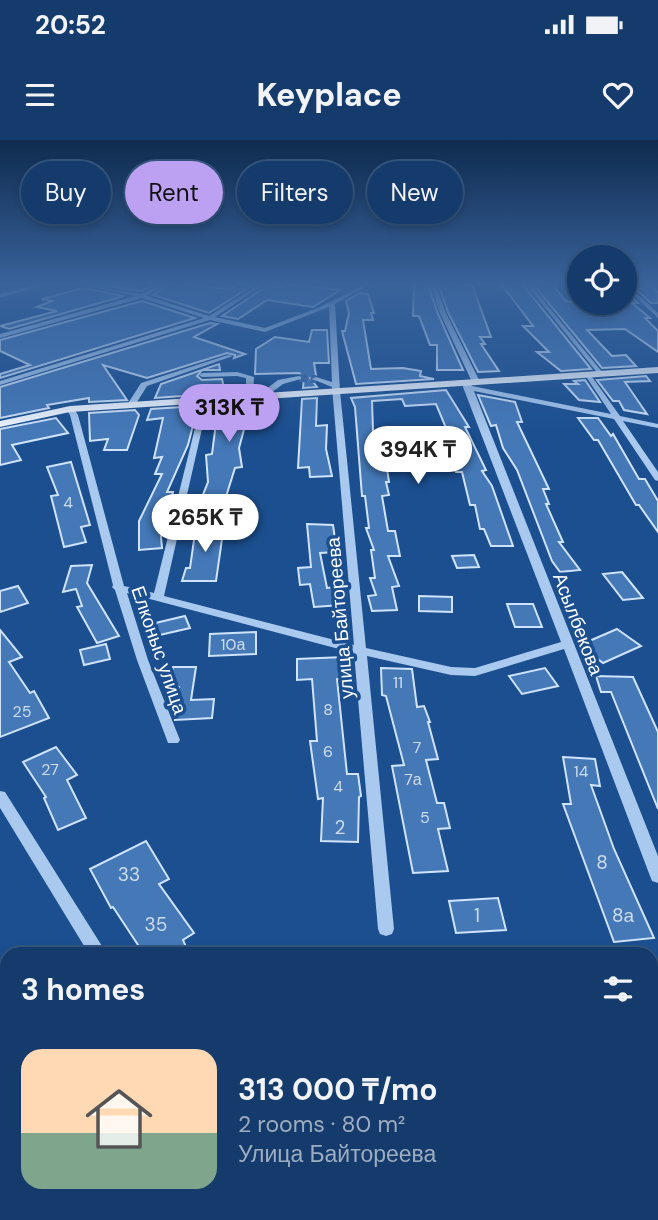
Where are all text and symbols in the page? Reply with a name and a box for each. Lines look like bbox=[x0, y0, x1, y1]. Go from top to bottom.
text: 20:52 bbox=[35, 8, 106, 42]
text: Keyplace bbox=[256, 74, 402, 116]
icon: menu bbox=[21, 76, 59, 114]
icon: heart bbox=[599, 76, 637, 114]
chip: Buy bbox=[21, 161, 111, 224]
chip: Rent bbox=[125, 161, 223, 224]
chip: Filters bbox=[237, 161, 353, 224]
chip: New bbox=[367, 161, 463, 224]
map controls bbox=[567, 245, 637, 315]
button: locate bbox=[567, 245, 637, 315]
pin: 313K ₸ bbox=[172, 384, 286, 444]
text: 313K ₸ bbox=[195, 392, 263, 422]
pin: 394K ₸ bbox=[361, 426, 475, 486]
text: 394K ₸ bbox=[380, 434, 456, 464]
house number: 4 bbox=[63, 492, 73, 513]
pin: 265K ₸ bbox=[148, 494, 262, 554]
text: 265K ₸ bbox=[168, 502, 242, 532]
street label: улица Байтореева bbox=[320, 536, 360, 700]
street label: Асылбекова bbox=[547, 569, 609, 679]
street label: Елконыс улица bbox=[125, 583, 193, 718]
house number: 10а bbox=[221, 634, 246, 655]
house number: 11 bbox=[393, 672, 403, 693]
house number: 8 bbox=[323, 699, 333, 720]
house number: 25 bbox=[13, 701, 31, 722]
house number: 7 bbox=[413, 737, 421, 758]
house number: 6 bbox=[323, 741, 333, 762]
house number: 27 bbox=[41, 759, 59, 780]
house number: 14 bbox=[574, 761, 589, 782]
house number: 7а bbox=[404, 769, 422, 790]
house number: 4 bbox=[333, 776, 343, 797]
house number: 5 bbox=[420, 807, 430, 828]
house number: 2 bbox=[335, 815, 346, 840]
house number: 8 bbox=[596, 850, 608, 875]
house number: 33 bbox=[118, 862, 140, 887]
house number: 1 bbox=[474, 903, 480, 928]
house number: 8а bbox=[612, 903, 634, 928]
house number: 35 bbox=[145, 912, 167, 937]
text: 3 homes bbox=[21, 970, 145, 1009]
icon: filters bbox=[599, 970, 637, 1008]
text: 313 000 ₸/mo bbox=[238, 1070, 438, 1109]
icon: home bbox=[77, 1077, 161, 1161]
text: 2 rooms · 80 m² bbox=[238, 1109, 405, 1139]
text: Улица Байтореева bbox=[238, 1139, 436, 1169]

